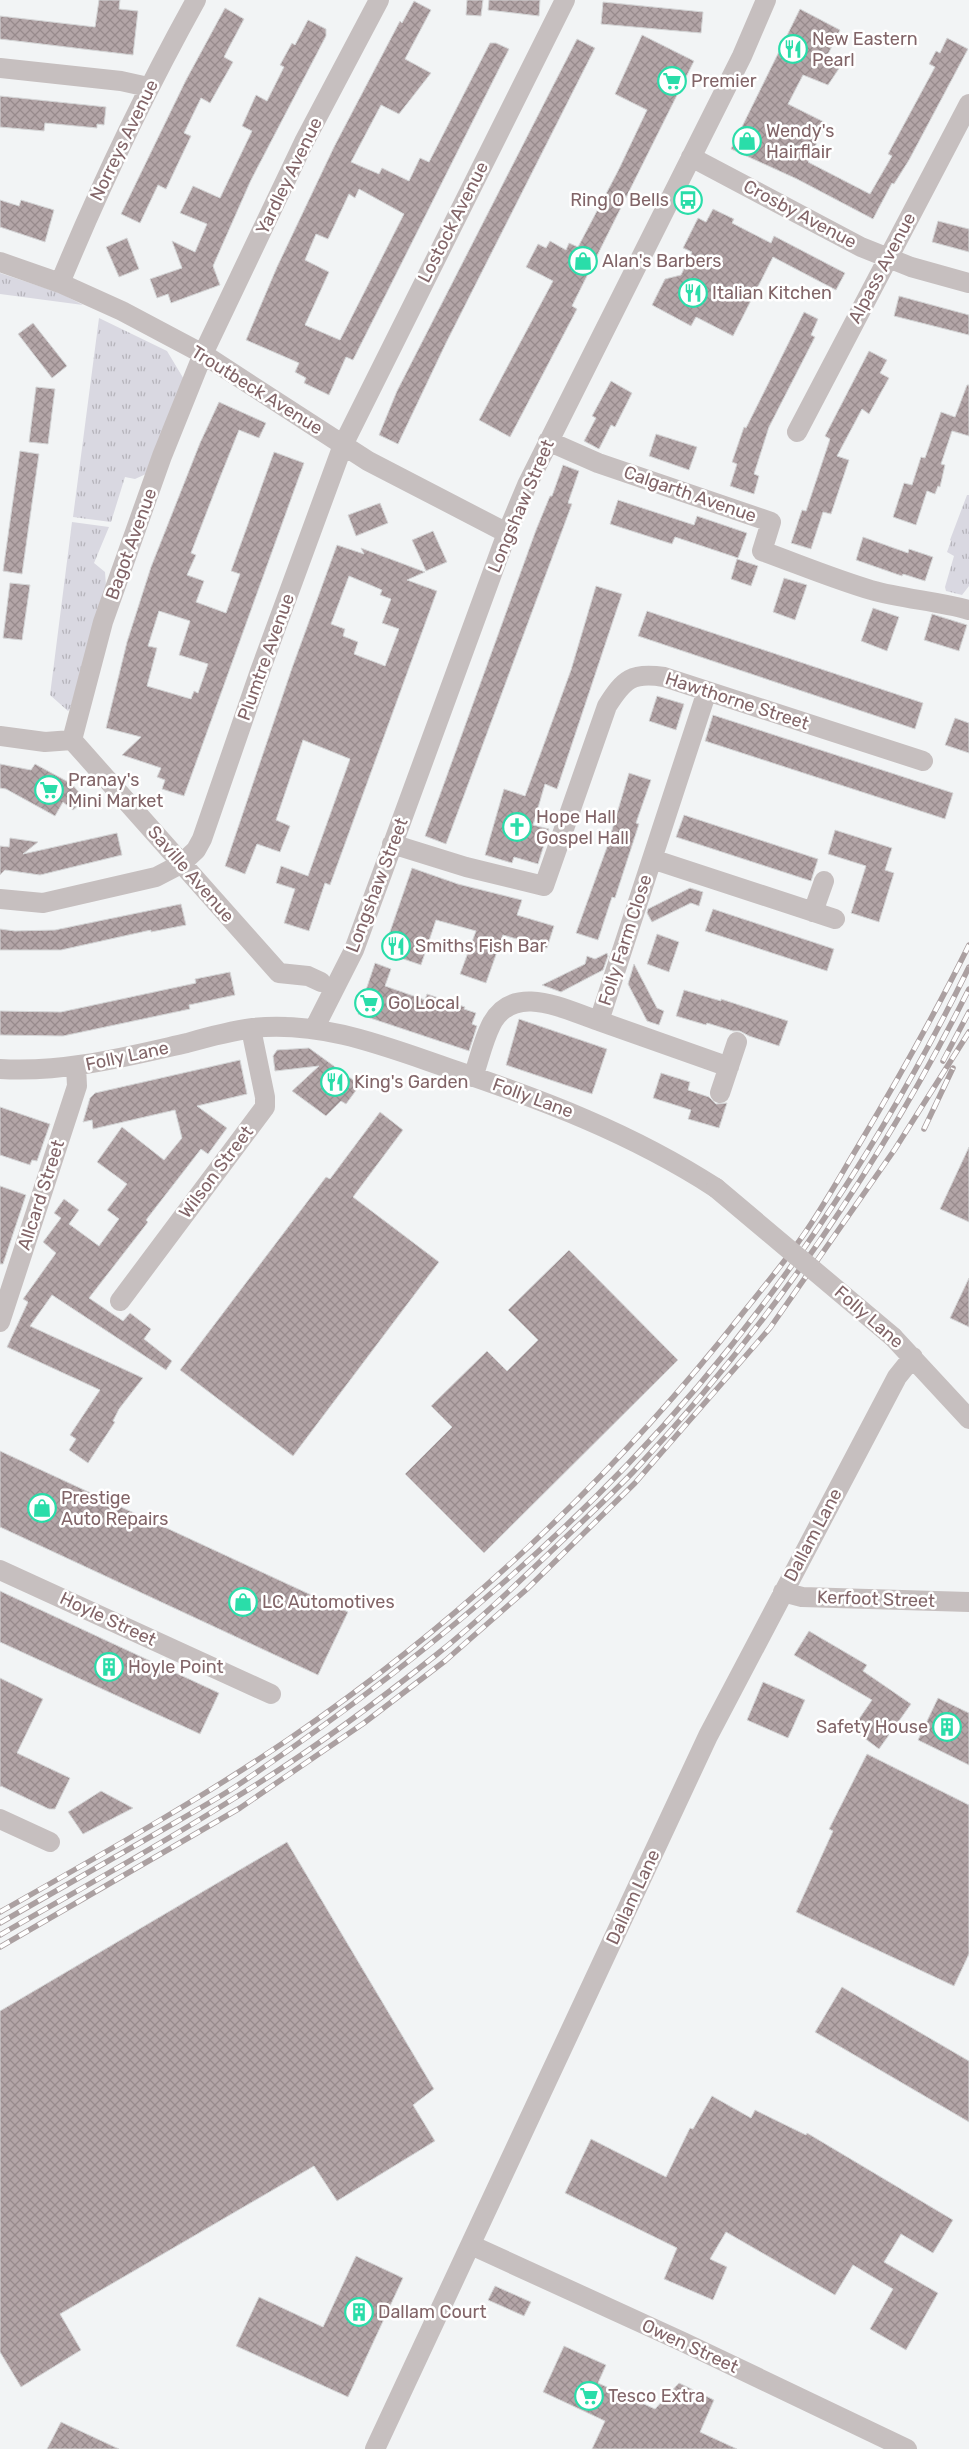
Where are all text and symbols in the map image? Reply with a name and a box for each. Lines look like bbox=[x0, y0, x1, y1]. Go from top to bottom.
place label: New Eastern Pearl bbox=[812, 28, 918, 71]
restaurant icon: New Eastern Pearl bbox=[778, 34, 808, 64]
supermarket icon: Premier bbox=[657, 66, 687, 96]
place label: Premier bbox=[691, 70, 757, 92]
street label: Norreys Avenue bbox=[85, 76, 163, 204]
street label: Yardley Avenue bbox=[251, 114, 327, 238]
place label: Wendy's Hairflair bbox=[766, 120, 834, 163]
shop icon: Wendy's Hairflair bbox=[732, 126, 762, 156]
street label: Lostock Avenue bbox=[413, 158, 493, 286]
street label: Crosby Avenue bbox=[740, 175, 860, 253]
bus stop icon: Ring O Bells bbox=[673, 185, 703, 215]
place label: Ring O Bells bbox=[570, 189, 669, 211]
street label: Alpass Avenue bbox=[844, 209, 920, 327]
shop icon: Alan's Barbers bbox=[568, 246, 598, 276]
place label: Alan's Barbers bbox=[602, 250, 722, 272]
restaurant icon: Italian Kitchen bbox=[678, 278, 708, 308]
place label: Italian Kitchen bbox=[712, 282, 832, 304]
street label: Troutbeck Avenue bbox=[187, 341, 327, 439]
street label: Longshaw Street bbox=[483, 436, 559, 576]
street label: Calgarth Avenue bbox=[621, 461, 759, 527]
street label: Bagot Avenue bbox=[101, 485, 161, 603]
street label: Plumtre Avenue bbox=[233, 591, 299, 723]
street label: Hawthorne Street bbox=[662, 667, 812, 735]
place label: Pranay's Mini Market bbox=[68, 769, 163, 812]
supermarket icon: Pranay's Mini Market bbox=[34, 775, 64, 805]
place label: Hope Hall Gospel Hall bbox=[536, 806, 629, 849]
church icon: Hope Hall Gospel Hall bbox=[502, 812, 532, 842]
street label: Longshaw Street bbox=[341, 815, 413, 955]
street label: Saville Avenue bbox=[143, 821, 239, 927]
street label: Folly Farm Close bbox=[593, 872, 657, 1008]
restaurant icon: Smiths Fish Bar bbox=[381, 931, 411, 961]
place label: Smiths Fish Bar bbox=[415, 935, 547, 957]
supermarket icon: Go Local bbox=[354, 988, 384, 1018]
place label: Go Local bbox=[388, 992, 460, 1014]
street label: Folly Lane bbox=[83, 1036, 171, 1076]
restaurant icon: King's Garden bbox=[320, 1067, 350, 1097]
place label: King's Garden bbox=[354, 1071, 468, 1093]
street label: Folly Lane bbox=[490, 1073, 576, 1123]
street label: Wilson Street bbox=[174, 1121, 258, 1223]
street label: Allcard Street bbox=[13, 1137, 69, 1253]
street label: Folly Lane bbox=[830, 1281, 908, 1353]
street label: Dallam Lane bbox=[779, 1485, 847, 1585]
place label: Prestige Auto Repairs bbox=[61, 1487, 168, 1530]
shop icon: Prestige Auto Repairs bbox=[27, 1493, 57, 1523]
street label: Kerfoot Street bbox=[817, 1586, 935, 1612]
street label: Hoyle Street bbox=[56, 1587, 160, 1651]
shop icon: LC Automotives bbox=[228, 1587, 258, 1617]
place label: LC Automotives bbox=[262, 1591, 395, 1613]
building icon: Hoyle Point bbox=[94, 1652, 124, 1682]
place label: Hoyle Point bbox=[128, 1656, 224, 1678]
building icon: Safety House bbox=[932, 1712, 962, 1742]
place label: Safety House bbox=[816, 1716, 928, 1738]
street label: Dallam Lane bbox=[601, 1846, 665, 1948]
building icon: Dallam Court bbox=[344, 2297, 374, 2327]
place label: Dallam Court bbox=[378, 2301, 486, 2323]
street label: Owen Street bbox=[638, 2314, 742, 2378]
supermarket icon: Tesco Extra bbox=[574, 2381, 604, 2411]
place label: Tesco Extra bbox=[608, 2385, 705, 2407]

